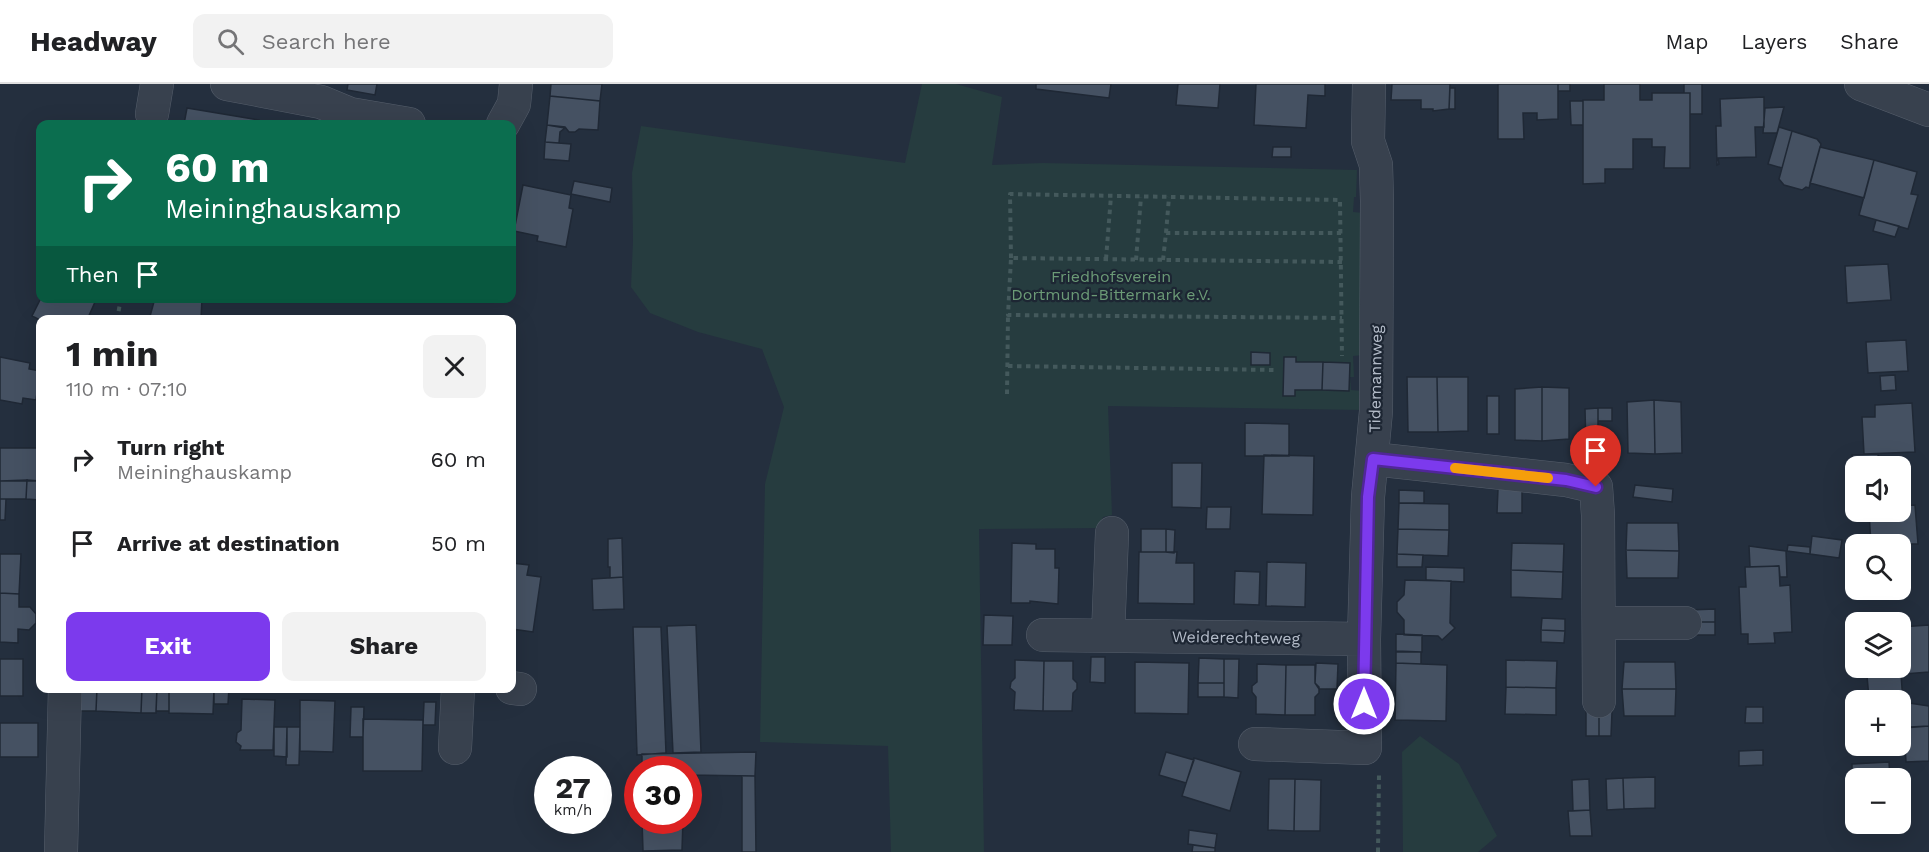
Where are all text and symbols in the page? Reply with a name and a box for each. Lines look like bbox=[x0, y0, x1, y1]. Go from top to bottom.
search box bbox=[193, 14, 613, 68]
text: Headway bbox=[30, 25, 157, 58]
icon: search bbox=[214, 25, 247, 58]
text: Search here bbox=[262, 29, 391, 54]
text: Map bbox=[1665, 29, 1708, 54]
text: Layers bbox=[1741, 29, 1807, 54]
text: Share bbox=[1840, 29, 1899, 54]
text: 60 m bbox=[165, 143, 269, 192]
icon: right bbox=[66, 144, 144, 222]
text: Meininghauskamp bbox=[165, 193, 401, 225]
icon: arrive bbox=[131, 258, 164, 291]
text: Then bbox=[66, 262, 119, 287]
park label: Friedhofsverein Dortmund-Bittermark e.V. bbox=[1011, 267, 1211, 304]
street label: Tidemannweg bbox=[1365, 324, 1386, 433]
text: 1 min bbox=[66, 333, 158, 375]
button: close bbox=[423, 335, 486, 398]
text: 110 m · 07:10 bbox=[66, 377, 188, 401]
pin bbox=[1570, 425, 1621, 487]
icon: arrive bbox=[1579, 434, 1612, 467]
text: Turn right bbox=[117, 435, 224, 460]
icon: right bbox=[66, 443, 99, 476]
text: 60 m bbox=[430, 447, 486, 472]
map controls bbox=[1845, 456, 1911, 834]
button: sound bbox=[1845, 456, 1911, 522]
text: Meininghauskamp bbox=[117, 460, 292, 484]
icon: arrive bbox=[66, 527, 99, 560]
text: Arrive at destination bbox=[117, 531, 340, 556]
text: 50 m bbox=[431, 531, 486, 556]
button: search bbox=[1845, 534, 1911, 600]
button: Exit bbox=[66, 612, 270, 681]
button: Share bbox=[282, 612, 486, 681]
button: layers bbox=[1845, 612, 1911, 678]
street label: Weiderechteweg bbox=[1172, 627, 1301, 648]
position arrow bbox=[1332, 672, 1396, 736]
button: + bbox=[1845, 690, 1911, 756]
speed limit sign: 30 bbox=[624, 756, 702, 834]
button: − bbox=[1845, 768, 1911, 834]
text: 27 bbox=[555, 770, 591, 805]
text: km/h bbox=[554, 801, 592, 819]

